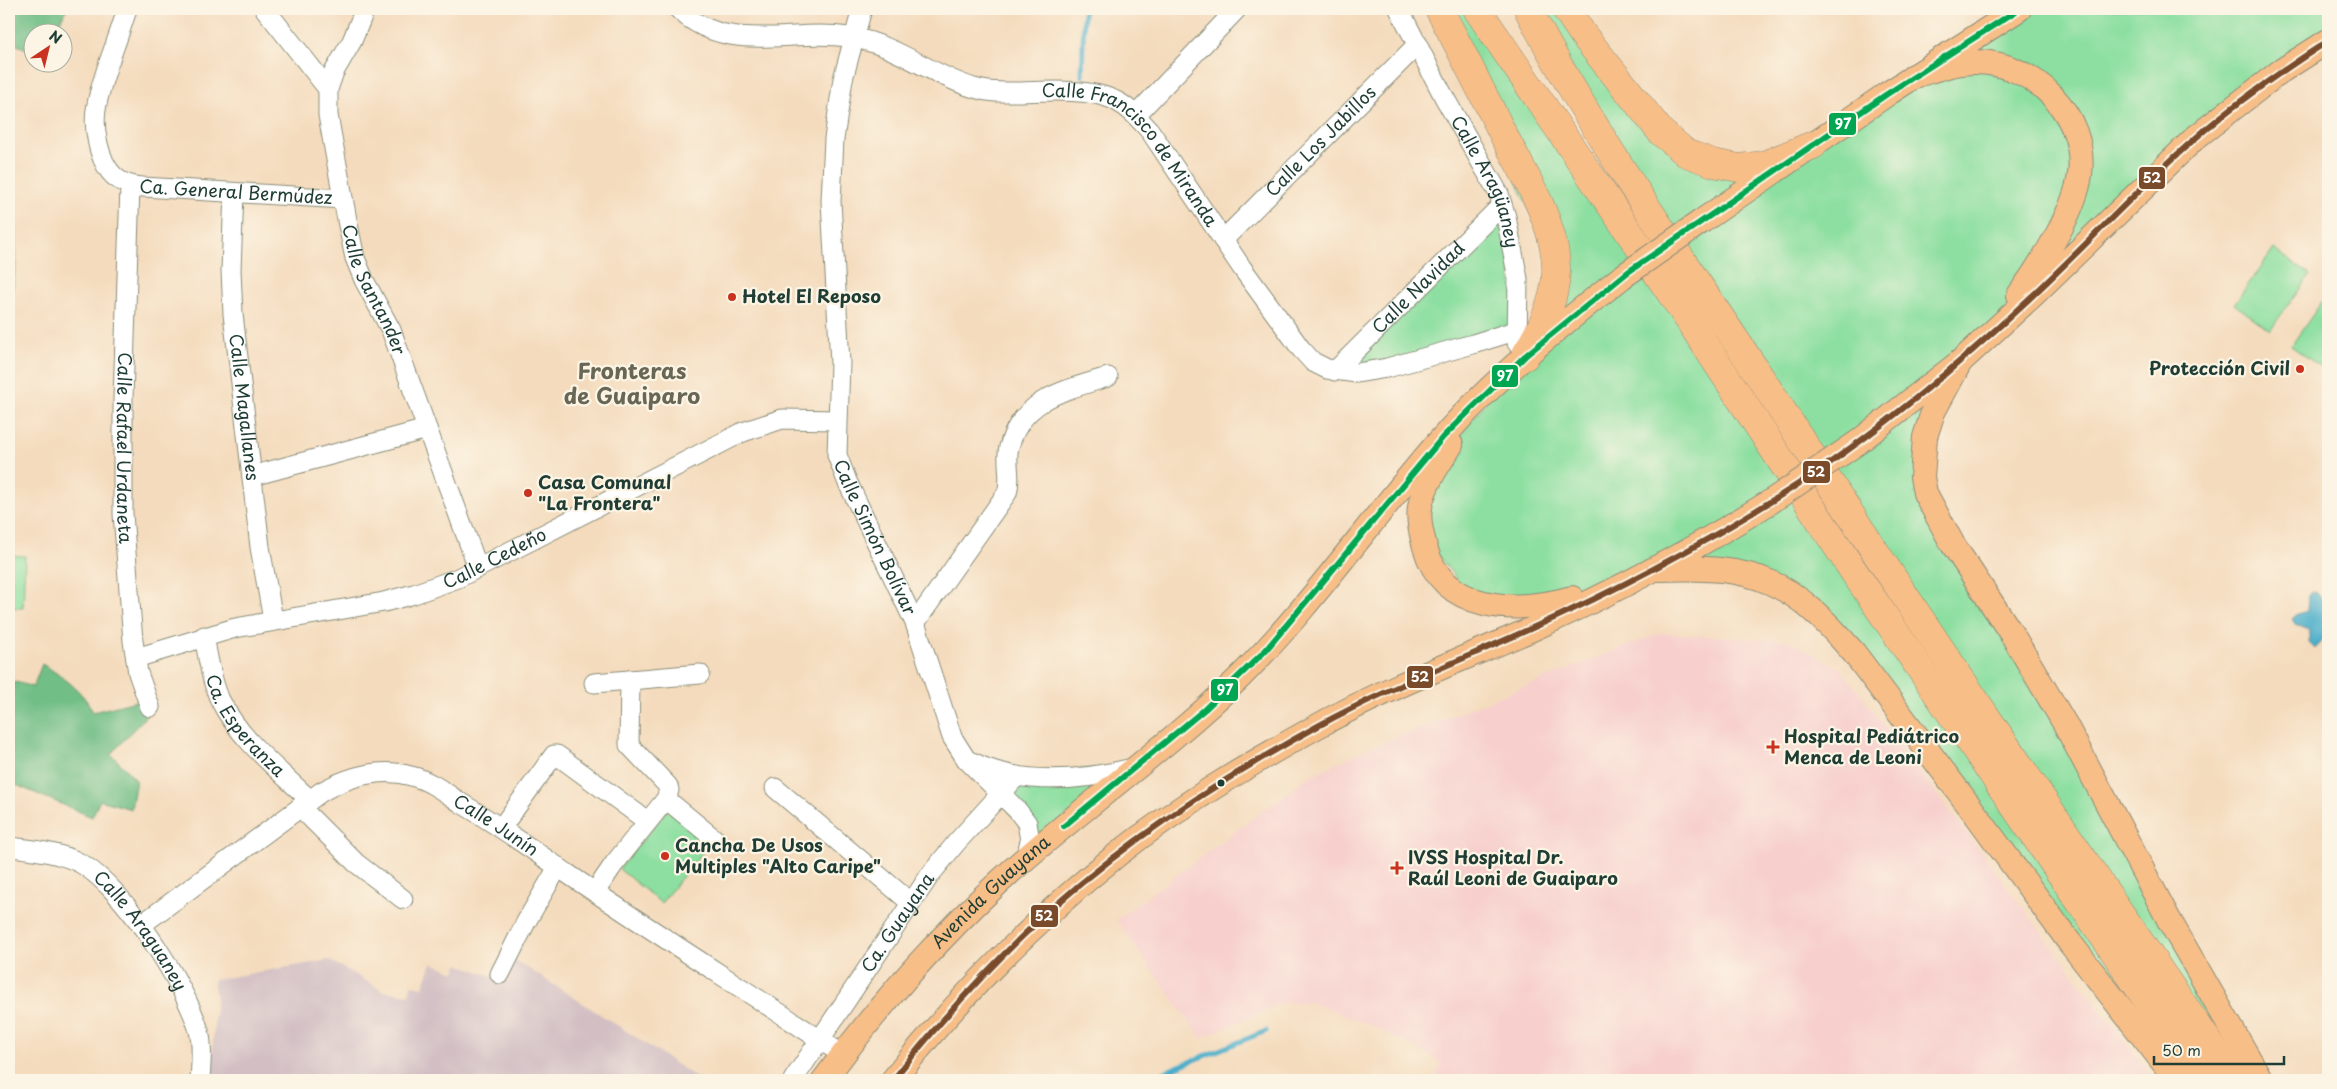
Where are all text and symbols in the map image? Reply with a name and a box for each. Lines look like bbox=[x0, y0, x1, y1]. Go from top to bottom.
north arrow bbox=[22, 22, 72, 72]
text: N bbox=[45, 25, 66, 49]
street label: Calle Francisco de Miranda bbox=[1041, 76, 1226, 232]
street label: Calle Los Jabillos bbox=[1258, 79, 1382, 202]
street label: Calle Aragüaney bbox=[1445, 110, 1527, 250]
line badge: 97 bbox=[1828, 112, 1857, 136]
text: 97 bbox=[1835, 113, 1852, 134]
line badge: 52 bbox=[2138, 166, 2166, 190]
text: 52 bbox=[2143, 167, 2161, 188]
street label: Ca. General Bermúdez bbox=[139, 172, 334, 210]
street label: Calle Santander bbox=[336, 222, 414, 359]
street label: Calle Navidad bbox=[1365, 234, 1470, 339]
place label: Hotel El Reposo bbox=[742, 282, 881, 309]
marker: Hotel El Reposo bbox=[726, 291, 738, 303]
street label: Calle Magallanes bbox=[223, 332, 267, 482]
street label: Calle Rafael Urdaneta bbox=[111, 352, 140, 545]
district label: Fronteras de Guaiparo bbox=[564, 353, 700, 411]
place label: Protección Civil bbox=[2149, 354, 2290, 381]
marker: Protección Civil bbox=[2294, 363, 2306, 375]
line badge: 97 bbox=[1491, 364, 1519, 388]
text: 97 bbox=[1497, 365, 1514, 386]
street label: Calle Simón Bolívar bbox=[828, 455, 924, 620]
line badge: 52 bbox=[1802, 460, 1831, 484]
text: 52 bbox=[1807, 461, 1825, 482]
place label: Casa Comunal "La Frontera" bbox=[538, 468, 671, 516]
marker: Casa Comunal "La Frontera" bbox=[522, 487, 534, 499]
street label: Calle Cedeño bbox=[439, 520, 551, 594]
line badge: 52 bbox=[1406, 665, 1434, 689]
text: 52 bbox=[1411, 666, 1429, 687]
street label: Ca. Esperanza bbox=[200, 671, 292, 782]
line badge: 97 bbox=[1210, 678, 1239, 702]
text: 97 bbox=[1217, 679, 1234, 700]
place label: Hospital Pediátrico Menca de Leoni bbox=[1784, 722, 1960, 770]
marker: Hospital Pediátrico Menca de Leoni bbox=[1766, 740, 1780, 754]
unlabelled marker bbox=[1216, 778, 1226, 788]
street label: Calle Junín bbox=[448, 787, 545, 862]
street label: Avenida Guayana bbox=[924, 827, 1056, 954]
place label: Cancha De Usos Multiples "Alto Caripe" bbox=[675, 831, 881, 879]
place label: IVSS Hospital Dr. Raúl Leoni de Guaiparo bbox=[1408, 843, 1618, 891]
marker: Cancha De Usos Multiples "Alto Caripe" bbox=[659, 850, 671, 862]
marker: IVSS Hospital Dr. Raúl Leoni de Guaiparo bbox=[1390, 861, 1404, 875]
street label: Calle Araguaney bbox=[88, 863, 195, 995]
street label: Ca. Guayana bbox=[853, 866, 940, 977]
line badge: 52 bbox=[1030, 904, 1059, 928]
text: 52 bbox=[1035, 905, 1053, 926]
scale bar bbox=[2154, 1034, 2284, 1066]
text: 50 m bbox=[2162, 1038, 2201, 1061]

